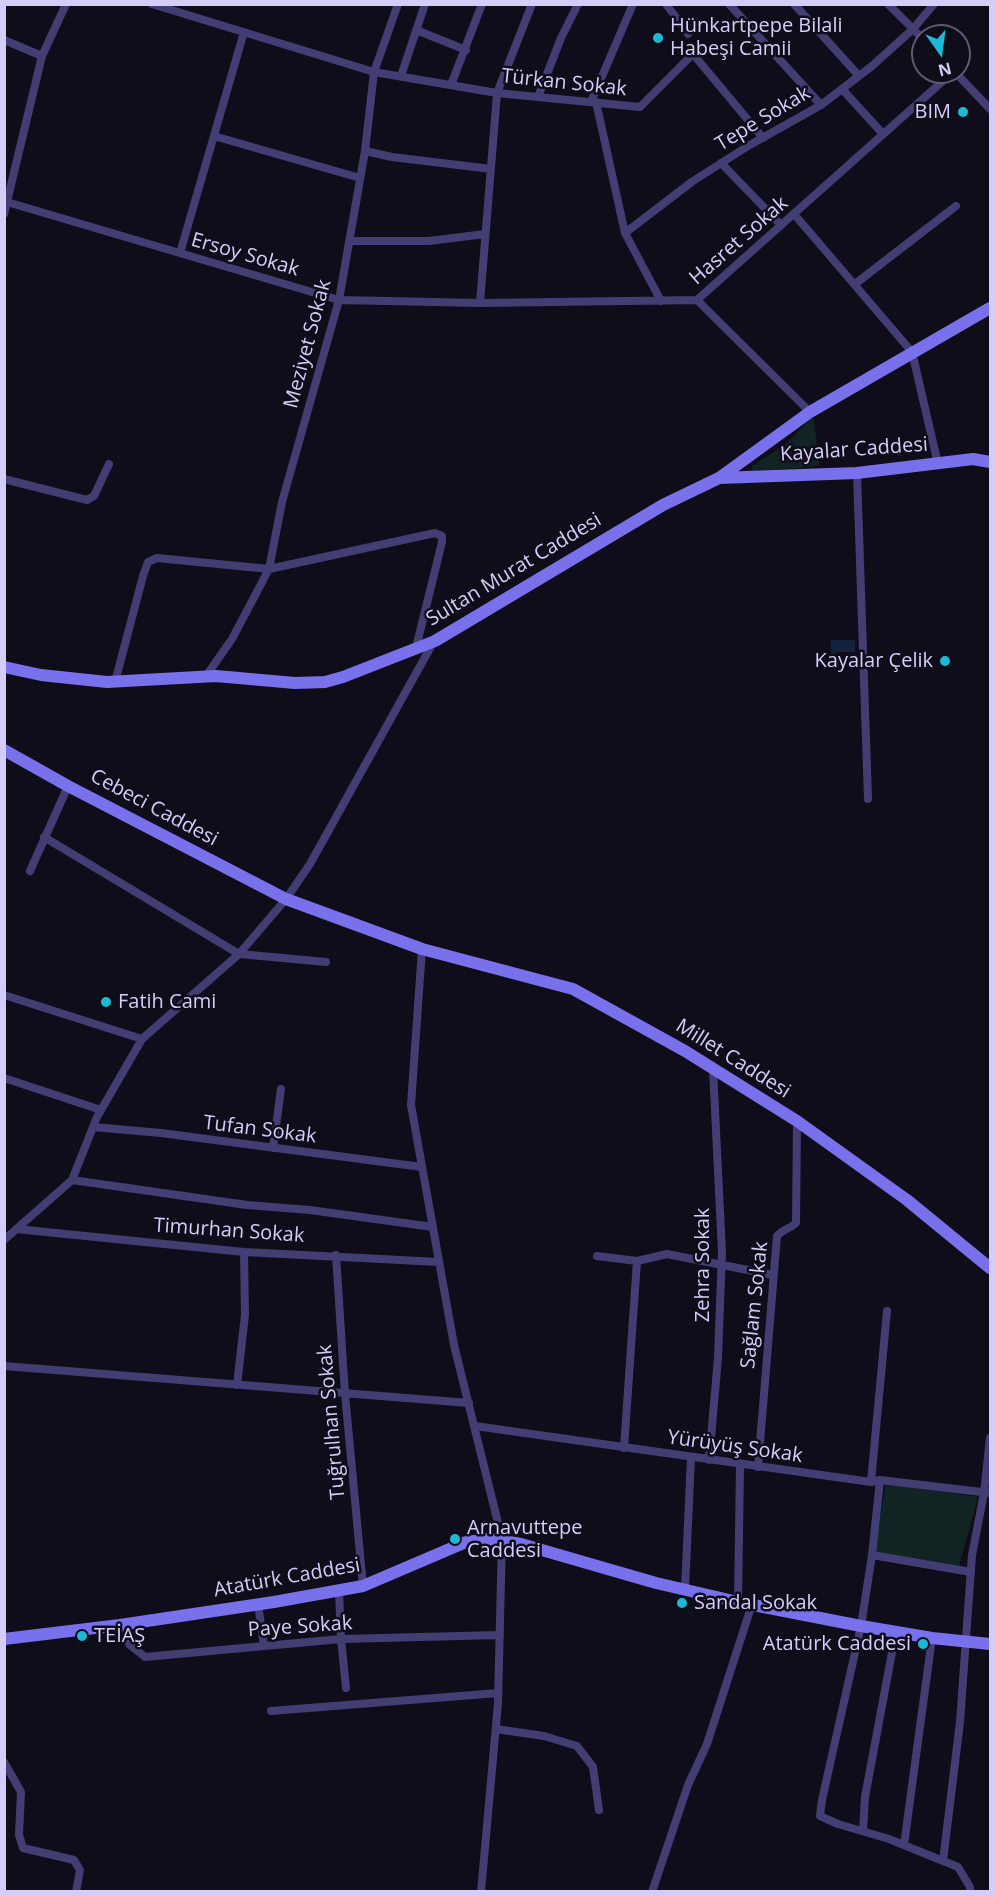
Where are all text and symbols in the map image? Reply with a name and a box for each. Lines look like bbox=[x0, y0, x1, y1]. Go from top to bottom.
place label: Hünkartpepe Bilali Habeşi Camii bbox=[670, 14, 843, 61]
north arrow bbox=[911, 24, 971, 84]
marker: Hünkartpepe Bilali Habeşi Camii bbox=[651, 31, 665, 45]
text: N bbox=[936, 57, 954, 82]
street label: Türkan Sokak bbox=[500, 64, 628, 102]
street label: Tepe Sokak bbox=[711, 81, 815, 157]
place label: BIM bbox=[915, 100, 951, 124]
marker: BIM bbox=[956, 105, 970, 119]
street label: Hasret Sokak bbox=[685, 192, 793, 290]
street label: Ersoy Sokak bbox=[188, 228, 302, 282]
street label: Meziyet Sokak bbox=[279, 277, 337, 411]
street label: Kayalar Caddesi bbox=[779, 433, 929, 467]
street label: Sultan Murat Caddesi bbox=[422, 508, 606, 632]
place label: Kayalar Çelik bbox=[815, 649, 933, 673]
marker: Kayalar Çelik bbox=[938, 654, 952, 668]
street label: Cebeci Caddesi bbox=[86, 764, 222, 852]
place label: Fatih Cami bbox=[118, 990, 216, 1014]
marker: Fatih Cami bbox=[99, 995, 113, 1009]
street label: Millet Caddesi bbox=[671, 1014, 795, 1104]
street label: Tufan Sokak bbox=[202, 1111, 318, 1149]
street label: Zehra Sokak bbox=[691, 1208, 715, 1322]
street label: Timurhan Sokak bbox=[153, 1214, 305, 1248]
street label: Sağlam Sokak bbox=[736, 1240, 774, 1370]
street label: Tuğrulhan Sokak bbox=[313, 1343, 351, 1501]
street label: Yürüyüş Sokak bbox=[666, 1426, 804, 1468]
place label: Arnavuttepe Caddesi bbox=[467, 1516, 582, 1563]
marker: Arnavuttepe Caddesi bbox=[448, 1532, 462, 1546]
street label: Atatürk Caddesi bbox=[212, 1553, 362, 1603]
place label: Sandal Sokak bbox=[694, 1591, 817, 1615]
marker: Sandal Sokak bbox=[675, 1596, 689, 1610]
street label: Paye Sokak bbox=[247, 1611, 353, 1643]
place label: TEİAŞ bbox=[94, 1624, 145, 1648]
marker: TEİAŞ bbox=[75, 1629, 89, 1643]
place label: Atatürk Caddesi bbox=[763, 1632, 911, 1656]
marker: Atatürk Caddesi bbox=[916, 1637, 930, 1651]

